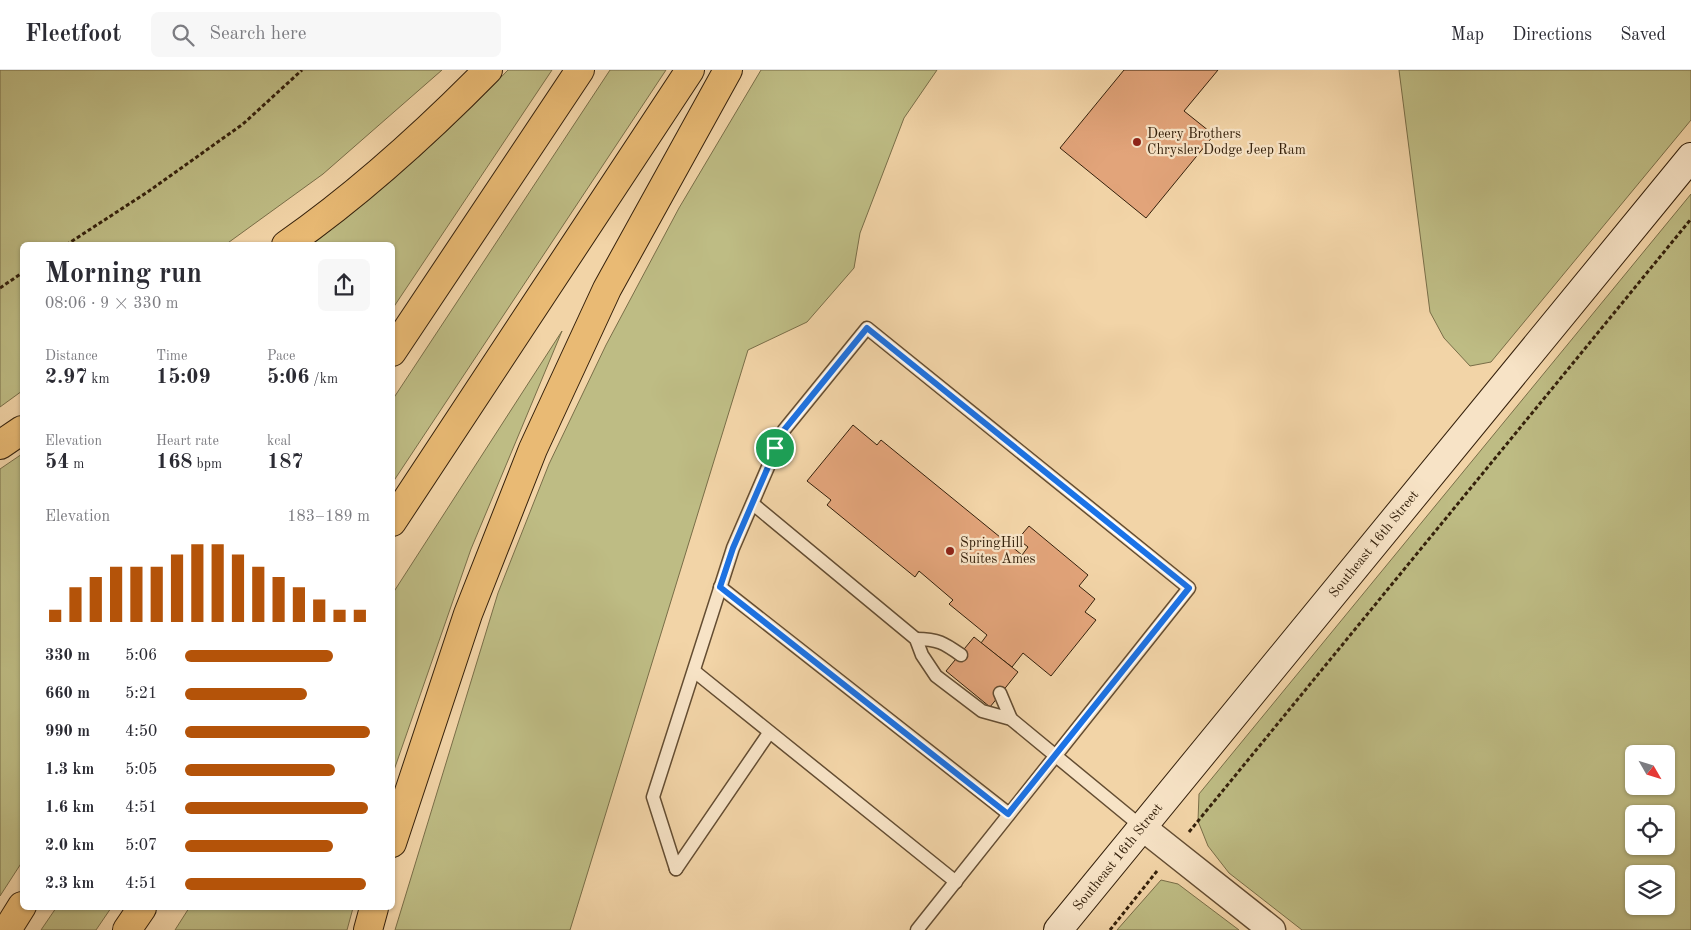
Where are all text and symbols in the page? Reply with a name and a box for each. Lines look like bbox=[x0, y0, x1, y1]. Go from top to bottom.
search box bbox=[151, 12, 501, 57]
icon: search bbox=[169, 21, 197, 49]
text: Fleetfoot bbox=[25, 23, 121, 47]
text: Search here bbox=[209, 25, 306, 44]
text: Map bbox=[1451, 26, 1484, 44]
text: Directions bbox=[1512, 26, 1592, 44]
text: Saved bbox=[1620, 26, 1666, 44]
place label: Deery Brothers Chrysler Dodge Jeep Ram bbox=[1147, 127, 1306, 157]
marker: Deery Brothers Chrysler Dodge Jeep Ram bbox=[1131, 136, 1143, 148]
button: share bbox=[318, 259, 370, 311]
text: Morning run bbox=[45, 261, 202, 289]
text: 08:06 · 9 × 330 m bbox=[45, 296, 178, 312]
text: Distance bbox=[45, 349, 98, 363]
text: Time bbox=[156, 349, 187, 363]
text: Pace bbox=[267, 349, 295, 363]
text: 2.97 bbox=[45, 367, 87, 388]
text: 15:09 bbox=[156, 367, 211, 388]
text: 5:06 bbox=[267, 367, 309, 388]
text: km bbox=[87, 372, 110, 386]
text: /km bbox=[309, 372, 338, 386]
pin bbox=[754, 427, 796, 469]
text: Elevation bbox=[45, 434, 102, 448]
text: Heart rate bbox=[156, 434, 219, 448]
text: kcal bbox=[267, 434, 291, 448]
icon: arrive bbox=[761, 434, 789, 462]
text: 54 bbox=[45, 452, 69, 473]
text: 168 bbox=[156, 452, 193, 473]
text: 187 bbox=[267, 452, 304, 473]
text: m bbox=[69, 457, 84, 471]
text: bpm bbox=[193, 457, 222, 471]
street label: Southeast 16th Street bbox=[1327, 488, 1422, 600]
text: Elevation bbox=[45, 509, 110, 525]
text: 183–189 m bbox=[287, 509, 370, 525]
place label: SpringHill Suites Ames bbox=[960, 536, 1036, 566]
marker: SpringHill Suites Ames bbox=[944, 545, 956, 557]
text: 330 m bbox=[45, 648, 90, 664]
text: 5:06 bbox=[125, 648, 157, 664]
text: 660 m bbox=[45, 686, 90, 702]
text: 5:21 bbox=[125, 686, 157, 702]
text: 990 m bbox=[45, 724, 90, 740]
text: 4:50 bbox=[125, 724, 157, 740]
north arrow bbox=[1625, 745, 1675, 795]
map controls bbox=[1625, 745, 1675, 915]
text: 1.3 km bbox=[45, 762, 94, 778]
text: 5:05 bbox=[125, 762, 157, 778]
text: 1.6 km bbox=[45, 800, 94, 816]
text: 4:51 bbox=[125, 800, 157, 816]
street label: Southeast 16th Street bbox=[1071, 801, 1166, 913]
button: locate bbox=[1625, 805, 1675, 855]
text: 2.0 km bbox=[45, 838, 94, 854]
text: 5:07 bbox=[125, 838, 157, 854]
button: layers bbox=[1625, 865, 1675, 915]
text: 2.3 km bbox=[45, 876, 94, 892]
text: 4:51 bbox=[125, 876, 157, 892]

